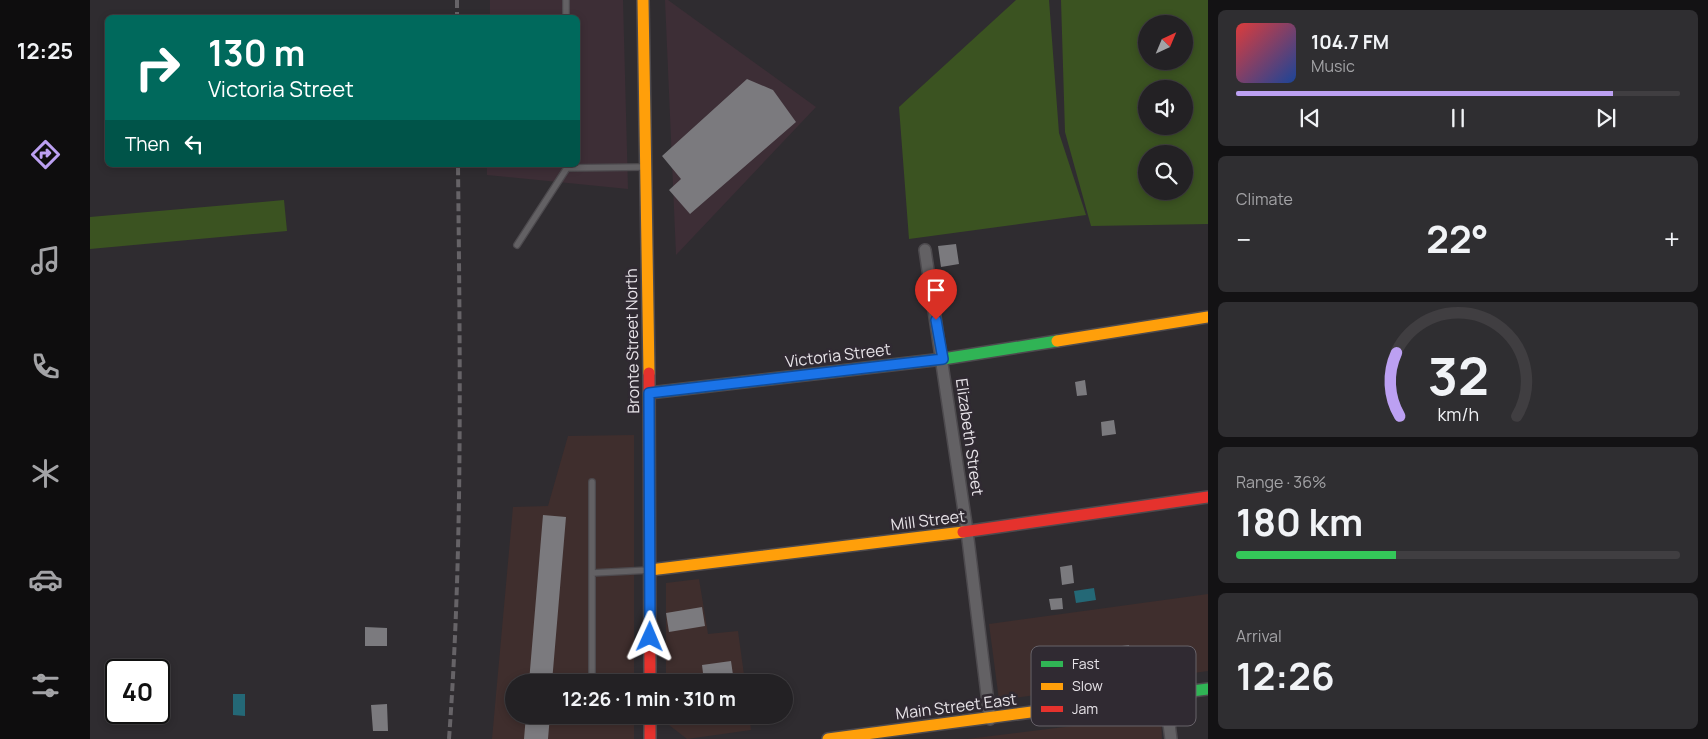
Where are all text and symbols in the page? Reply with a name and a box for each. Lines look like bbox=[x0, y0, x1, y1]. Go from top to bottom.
north arrow bbox=[1138, 15, 1192, 70]
map controls bbox=[1138, 15, 1193, 200]
text: 130 m bbox=[208, 29, 305, 77]
text: 104.7 FM bbox=[1311, 29, 1389, 55]
icon: right bbox=[125, 35, 190, 100]
text: 12:25 bbox=[17, 36, 73, 66]
text: Music bbox=[1311, 55, 1355, 77]
text: Victoria Street bbox=[208, 74, 354, 104]
button: sound bbox=[1138, 80, 1193, 135]
icon: previous bbox=[1296, 104, 1324, 132]
icon: pause bbox=[1444, 104, 1472, 132]
icon: next bbox=[1592, 104, 1620, 132]
icon: left bbox=[180, 130, 208, 158]
text: Then bbox=[125, 131, 170, 157]
icon: directions bbox=[28, 137, 63, 172]
button: search bbox=[1138, 145, 1193, 200]
text: Climate bbox=[1236, 188, 1293, 210]
text: 22° bbox=[1426, 212, 1489, 264]
text: − bbox=[1236, 220, 1251, 258]
text: + bbox=[1664, 220, 1680, 258]
icon: music bbox=[28, 243, 63, 278]
street label: Bronte Street North bbox=[620, 268, 644, 414]
pin bbox=[915, 269, 957, 320]
icon: arrive bbox=[922, 276, 950, 304]
street label: Victoria Street bbox=[784, 338, 892, 372]
text: 32 bbox=[1427, 340, 1489, 411]
icon: phone bbox=[28, 349, 63, 384]
street label: Elizabeth Street bbox=[951, 377, 989, 497]
text: km/h bbox=[1437, 402, 1479, 426]
icon: climate bbox=[28, 456, 63, 491]
text: Range · 36% bbox=[1236, 471, 1327, 493]
text: 180 km bbox=[1236, 495, 1363, 547]
street label: Mill Street bbox=[890, 505, 966, 535]
icon: car bbox=[28, 562, 63, 597]
position arrow bbox=[623, 610, 675, 662]
text: Arrival bbox=[1236, 625, 1282, 647]
legend bbox=[1031, 646, 1196, 726]
text: 12:26 bbox=[1236, 649, 1335, 701]
text: Fast bbox=[1072, 654, 1100, 673]
speed limit sign: 40 bbox=[105, 659, 170, 724]
icon: filters bbox=[28, 668, 63, 703]
text: Slow bbox=[1072, 676, 1103, 695]
text: 12:26 · 1 min · 310 m bbox=[562, 686, 736, 712]
street label: Main Street East bbox=[894, 688, 1018, 724]
text: Jam bbox=[1072, 699, 1098, 718]

